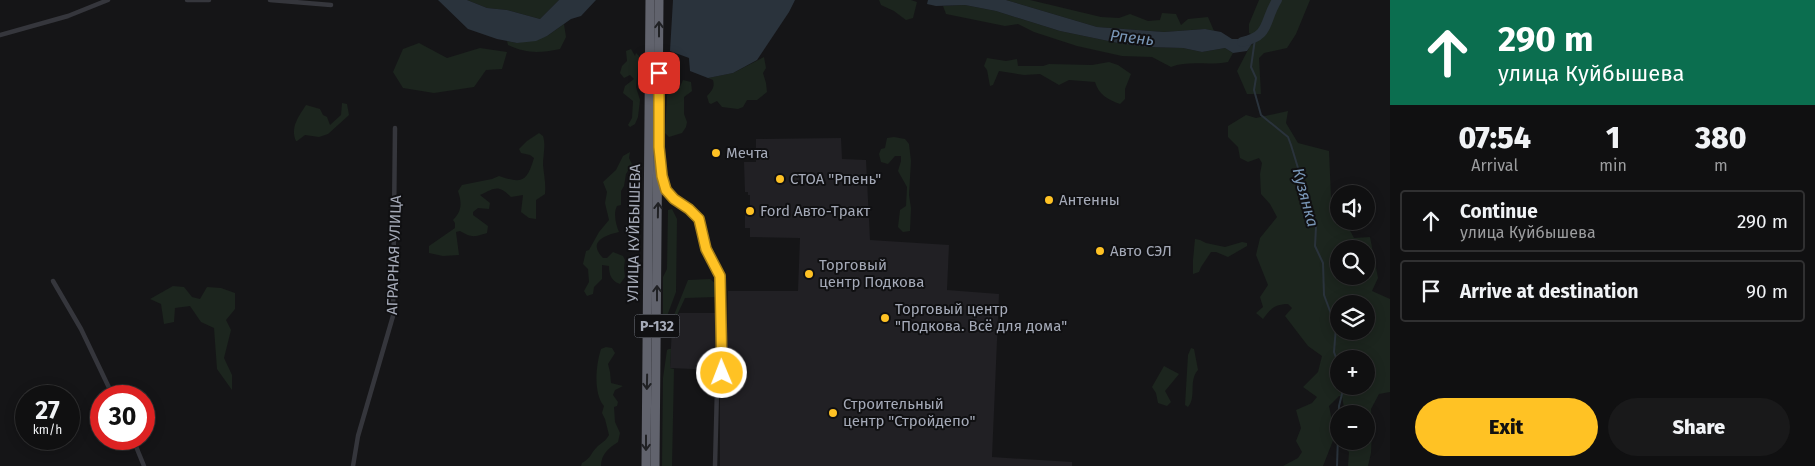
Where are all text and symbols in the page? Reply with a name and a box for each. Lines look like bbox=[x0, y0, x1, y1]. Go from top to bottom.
text: 290 m bbox=[1498, 18, 1594, 60]
icon: ahead bbox=[1415, 20, 1480, 85]
one-way arrow bbox=[654, 21, 664, 37]
water label: Рпень bbox=[1109, 26, 1155, 49]
pin bbox=[638, 52, 680, 94]
icon: arrive bbox=[645, 59, 673, 87]
text: улица Куйбышева bbox=[1498, 60, 1684, 87]
text: 07:54 bbox=[1458, 120, 1531, 156]
text: 1 bbox=[1606, 120, 1620, 156]
text: 380 bbox=[1695, 120, 1747, 156]
place label: Мечта bbox=[726, 144, 768, 162]
marker: Мечта bbox=[710, 147, 722, 159]
text: Arrival bbox=[1471, 156, 1518, 175]
text: min bbox=[1599, 156, 1627, 175]
text: m bbox=[1714, 156, 1728, 175]
street label: УЛИЦА КУЙБЫШЕВА bbox=[624, 163, 644, 302]
water label: Кузянка bbox=[1289, 165, 1323, 229]
place label: СТОА "Рпень" bbox=[790, 170, 881, 188]
marker: СТОА "Рпень" bbox=[774, 173, 786, 185]
map controls bbox=[1330, 185, 1375, 450]
button: sound bbox=[1330, 185, 1375, 230]
place label: Антенны bbox=[1059, 191, 1120, 209]
street label: АГРАРНАЯ УЛИЦА bbox=[383, 194, 405, 315]
marker: Антенны bbox=[1043, 194, 1055, 206]
text: Continue bbox=[1460, 200, 1538, 223]
one-way arrow bbox=[653, 202, 663, 218]
place label: Ford Авто-Тракт bbox=[760, 202, 871, 220]
marker: Ford Авто-Тракт bbox=[744, 205, 756, 217]
icon: ahead bbox=[1417, 207, 1445, 235]
text: 290 m bbox=[1737, 210, 1788, 233]
text: улица Куйбышева bbox=[1460, 223, 1596, 242]
button: search bbox=[1330, 240, 1375, 285]
place label: Авто СЭЛ bbox=[1110, 242, 1172, 260]
marker: Авто СЭЛ bbox=[1094, 245, 1106, 257]
place label: Торговый центр Подкова bbox=[819, 256, 924, 291]
marker: Торговый центр Подкова bbox=[803, 268, 815, 280]
icon: arrive bbox=[1417, 277, 1445, 305]
text: Arrive at destination bbox=[1460, 280, 1639, 303]
text: 90 m bbox=[1746, 280, 1788, 303]
one-way arrow bbox=[652, 285, 662, 301]
button: layers bbox=[1330, 295, 1375, 340]
place label: Торговый центр "Подкова. Всё для дома" bbox=[895, 300, 1067, 335]
marker: Торговый центр "Подкова. Всё для дома" bbox=[879, 312, 891, 324]
road number: Р-132 bbox=[634, 314, 680, 338]
position arrow bbox=[695, 346, 747, 398]
button: + bbox=[1330, 350, 1375, 395]
one-way arrow bbox=[642, 374, 652, 390]
speed limit sign: 30 bbox=[90, 385, 155, 450]
place label: Строительный центр "Стройдепо" bbox=[843, 395, 975, 430]
text: 27 bbox=[35, 396, 60, 426]
button: Exit bbox=[1415, 398, 1598, 456]
button: Share bbox=[1608, 398, 1790, 456]
button: − bbox=[1330, 405, 1375, 450]
marker: Строительный центр "Стройдепо" bbox=[827, 407, 839, 419]
text: km/h bbox=[33, 423, 62, 437]
one-way arrow bbox=[641, 434, 651, 450]

